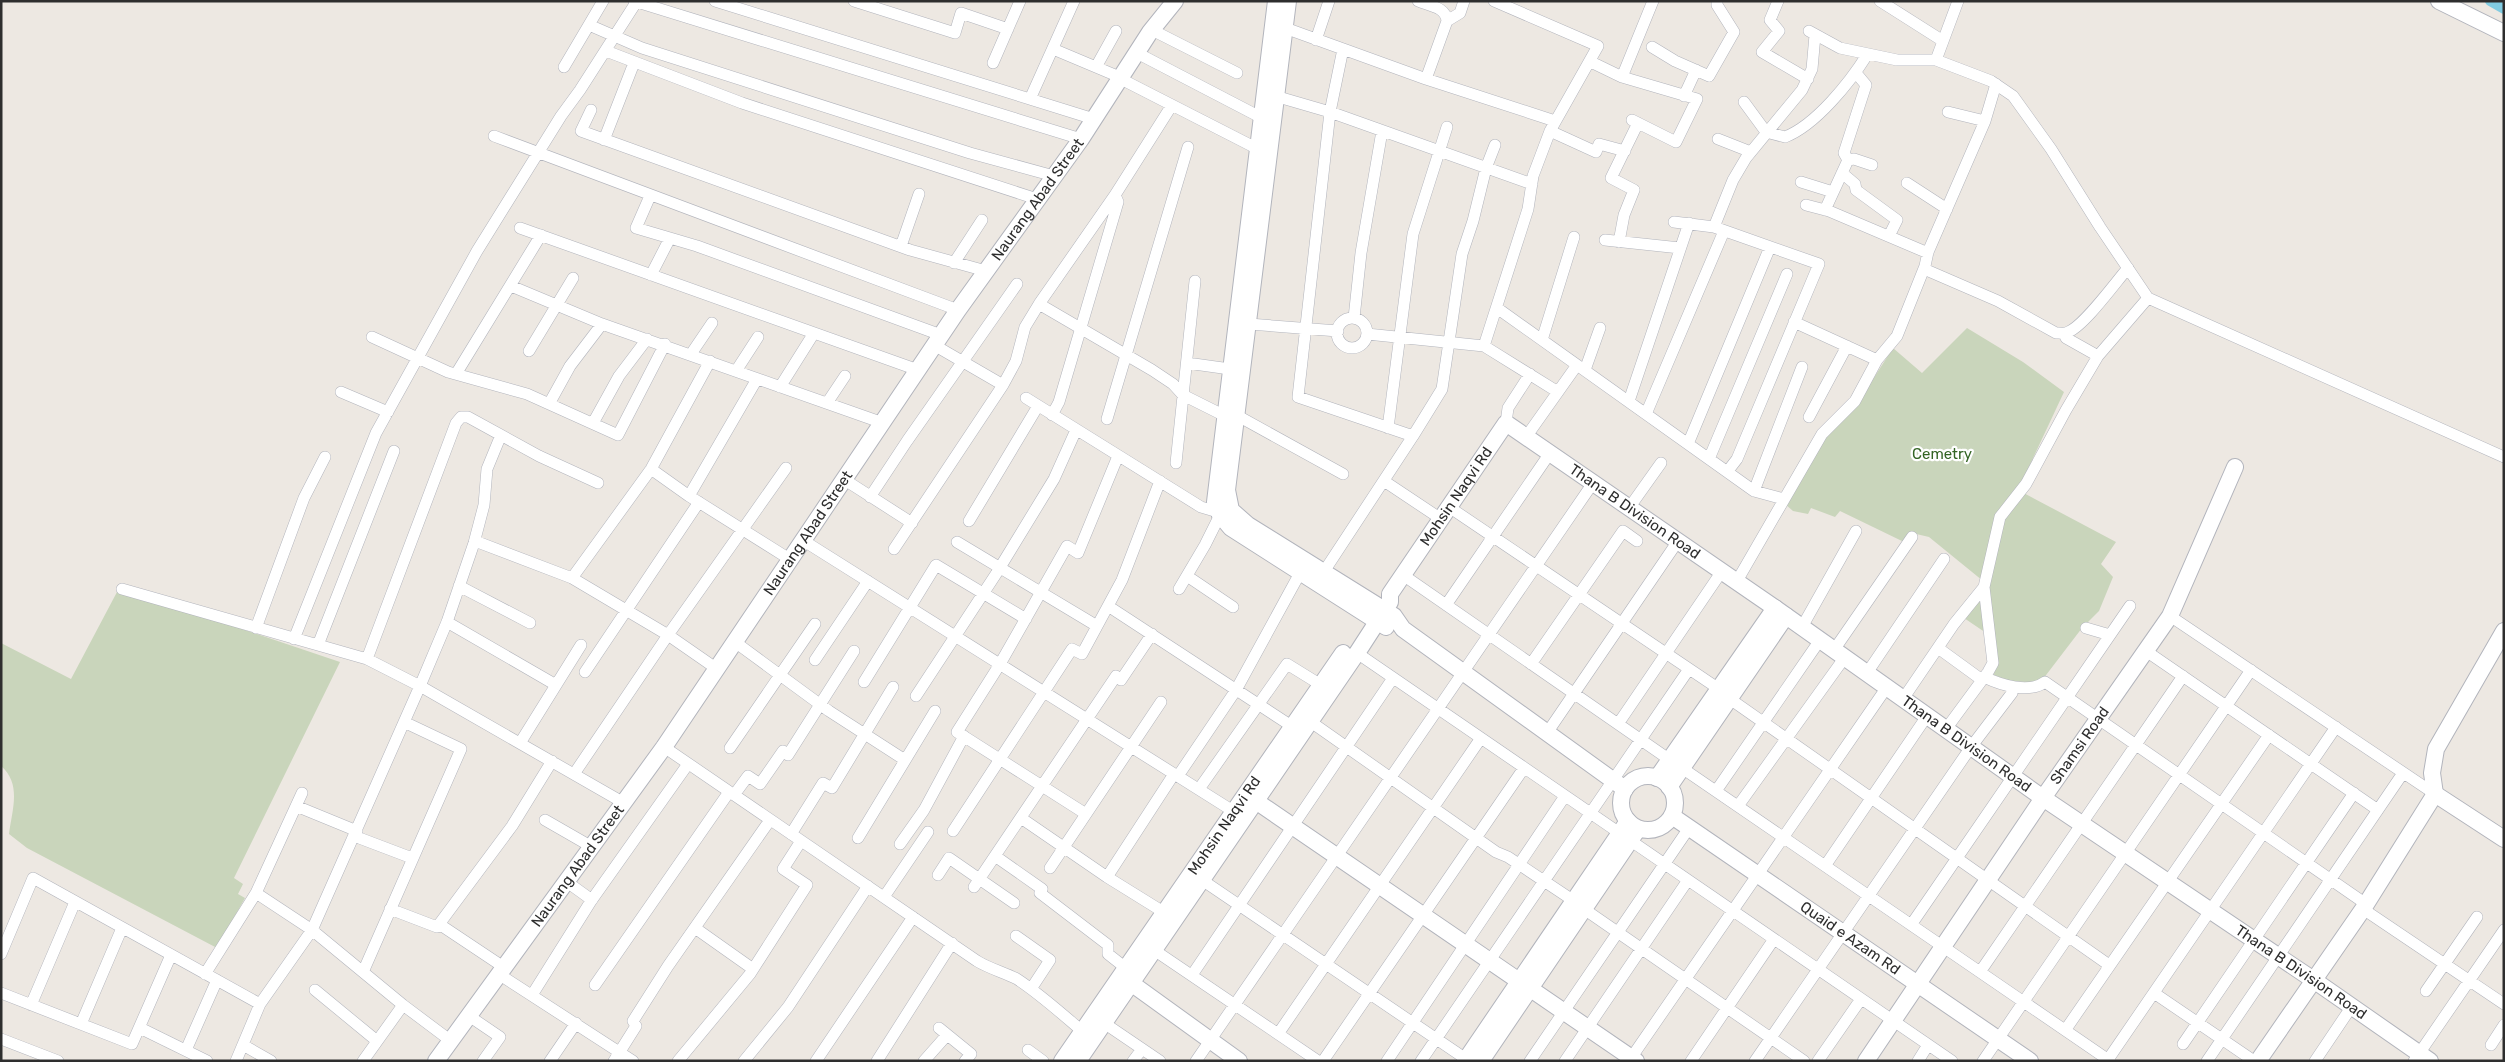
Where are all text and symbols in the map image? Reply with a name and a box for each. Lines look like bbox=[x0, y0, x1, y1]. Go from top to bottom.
street label: Naurang Abad Street bbox=[988, 135, 1088, 264]
street label: Mohsin Naqvi Rd bbox=[1416, 443, 1496, 549]
park label: Cemetry bbox=[1912, 445, 1972, 463]
street label: Thana B Division Road bbox=[1566, 460, 1704, 563]
street label: Naurang Abad Street bbox=[760, 467, 856, 599]
street label: Thana B Division Road bbox=[1898, 692, 2035, 796]
street label: Shamsi Road bbox=[2046, 703, 2113, 788]
street label: Mohsin Naqvi Rd bbox=[1184, 773, 1264, 878]
street label: Naurang Abad Street bbox=[527, 801, 628, 930]
street label: Quaid e Azam Rd bbox=[1797, 897, 1904, 978]
street label: Thana B Division Road bbox=[2232, 921, 2370, 1023]

